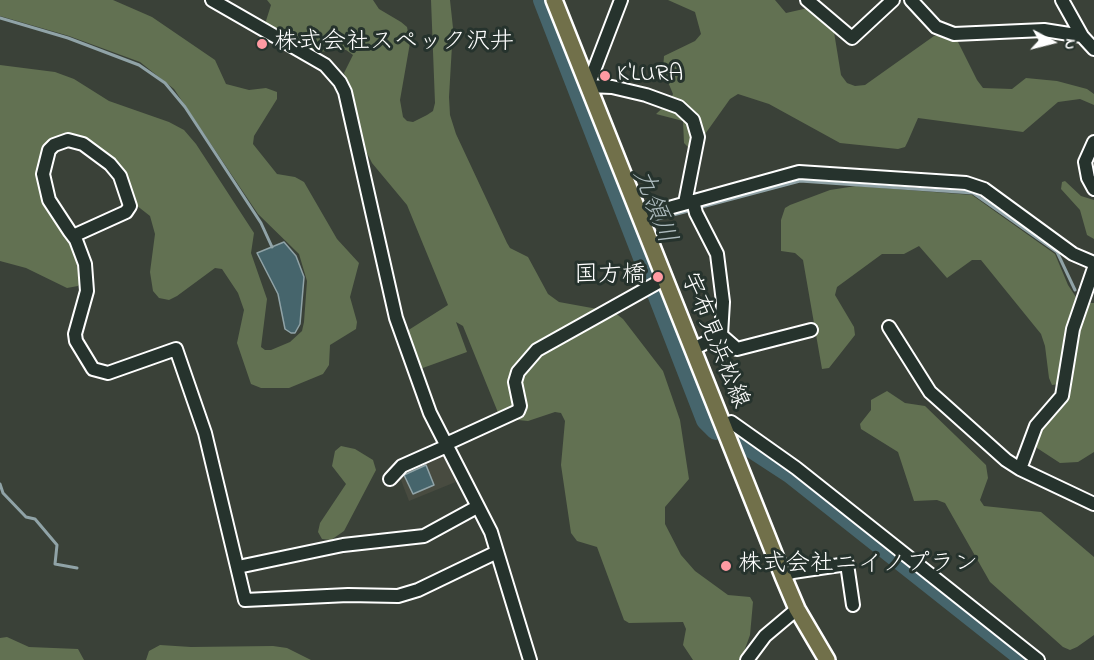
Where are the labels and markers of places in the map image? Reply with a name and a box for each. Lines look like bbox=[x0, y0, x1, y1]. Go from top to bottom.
place label: 株式会社スペック沢井 bbox=[274, 30, 514, 58]
marker: 株式会社スペック沢井 bbox=[255, 37, 269, 51]
place label: K'LURA bbox=[617, 62, 683, 90]
marker: K'LURA bbox=[598, 69, 612, 83]
place label: 国方橋 bbox=[574, 263, 646, 291]
marker: 国方橋 bbox=[651, 270, 665, 284]
place label: 株式会社ニイノプラン bbox=[738, 552, 978, 580]
marker: 株式会社ニイノプラン bbox=[719, 559, 733, 573]

